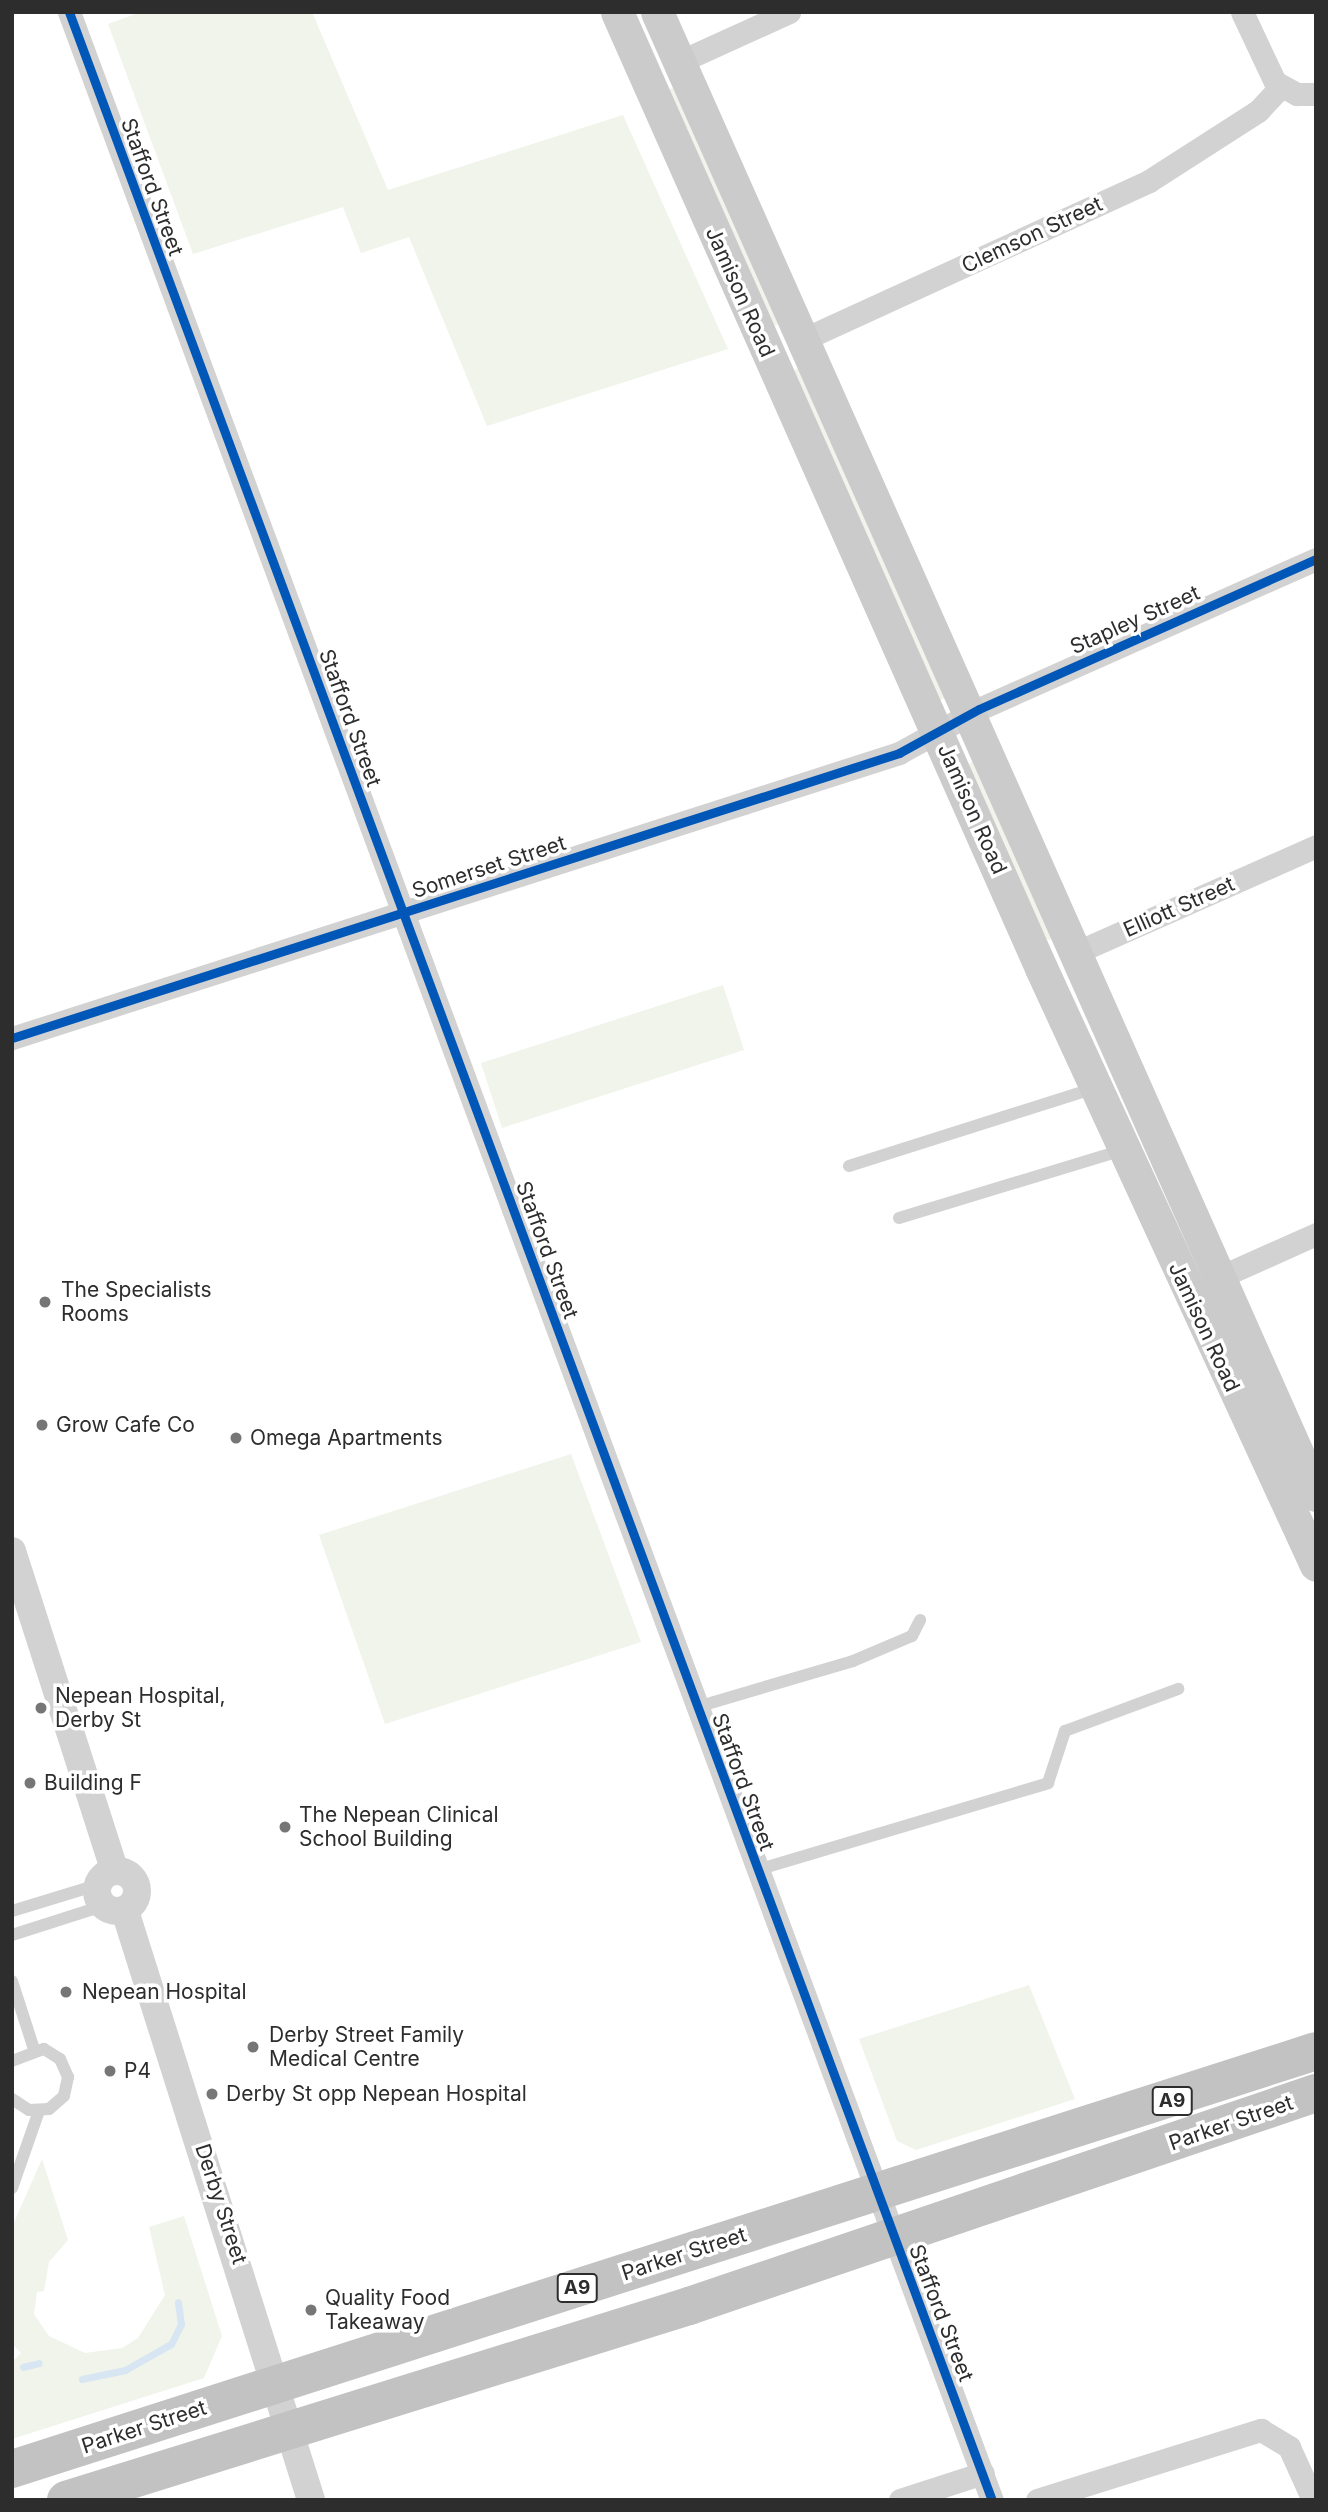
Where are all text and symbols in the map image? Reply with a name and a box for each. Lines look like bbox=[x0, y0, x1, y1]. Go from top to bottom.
street label: Stafford Street bbox=[115, 115, 189, 259]
street label: Clemson Street bbox=[958, 191, 1106, 279]
street label: Jamison Road bbox=[700, 223, 780, 361]
street label: Stapley Street bbox=[1066, 580, 1204, 660]
street label: Stafford Street bbox=[313, 646, 387, 790]
street label: Jamison Road bbox=[932, 740, 1012, 878]
street label: Somerset Street bbox=[409, 830, 569, 904]
street label: Elliott Street bbox=[1120, 871, 1238, 943]
street label: Stafford Street bbox=[510, 1178, 584, 1322]
street label: Jamison Road bbox=[1163, 1258, 1245, 1396]
place label: The Specialists Rooms bbox=[61, 1277, 212, 1327]
marker: The Specialists Rooms bbox=[35, 1292, 55, 1312]
place label: Grow Cafe Co bbox=[56, 1412, 195, 1438]
marker: Grow Cafe Co bbox=[34, 1417, 50, 1433]
place label: Omega Apartments bbox=[250, 1425, 443, 1451]
marker: Omega Apartments bbox=[228, 1430, 244, 1446]
place label: Nepean Hospital, Derby St bbox=[55, 1683, 226, 1733]
marker: Nepean Hospital, Derby St bbox=[33, 1700, 49, 1716]
street label: Stafford Street bbox=[706, 1710, 780, 1854]
place label: Building F bbox=[44, 1770, 142, 1796]
marker: Building F bbox=[22, 1775, 38, 1791]
place label: The Nepean Clinical School Building bbox=[299, 1802, 499, 1852]
marker: The Nepean Clinical School Building bbox=[277, 1819, 293, 1835]
place label: Nepean Hospital bbox=[82, 1979, 247, 2005]
marker: Nepean Hospital bbox=[56, 1982, 76, 2002]
place label: Derby Street Family Medical Centre bbox=[269, 2022, 464, 2072]
marker: Derby Street Family Medical Centre bbox=[243, 2037, 263, 2057]
place label: P4 bbox=[124, 2058, 151, 2084]
marker: P4 bbox=[102, 2063, 118, 2079]
place label: Derby St opp Nepean Hospital bbox=[226, 2081, 527, 2107]
marker: Derby St opp Nepean Hospital bbox=[204, 2086, 220, 2102]
road number: A9 bbox=[1151, 2086, 1193, 2116]
street label: Parker Street bbox=[1166, 2090, 1296, 2156]
street label: Derby Street bbox=[190, 2141, 252, 2267]
street label: Parker Street bbox=[618, 2222, 750, 2286]
street label: Stafford Street bbox=[903, 2241, 979, 2385]
road number: A9 bbox=[556, 2272, 598, 2304]
place label: Quality Food Takeaway bbox=[325, 2285, 450, 2335]
marker: Quality Food Takeaway bbox=[303, 2302, 319, 2318]
street label: Parker Street bbox=[78, 2395, 210, 2459]

